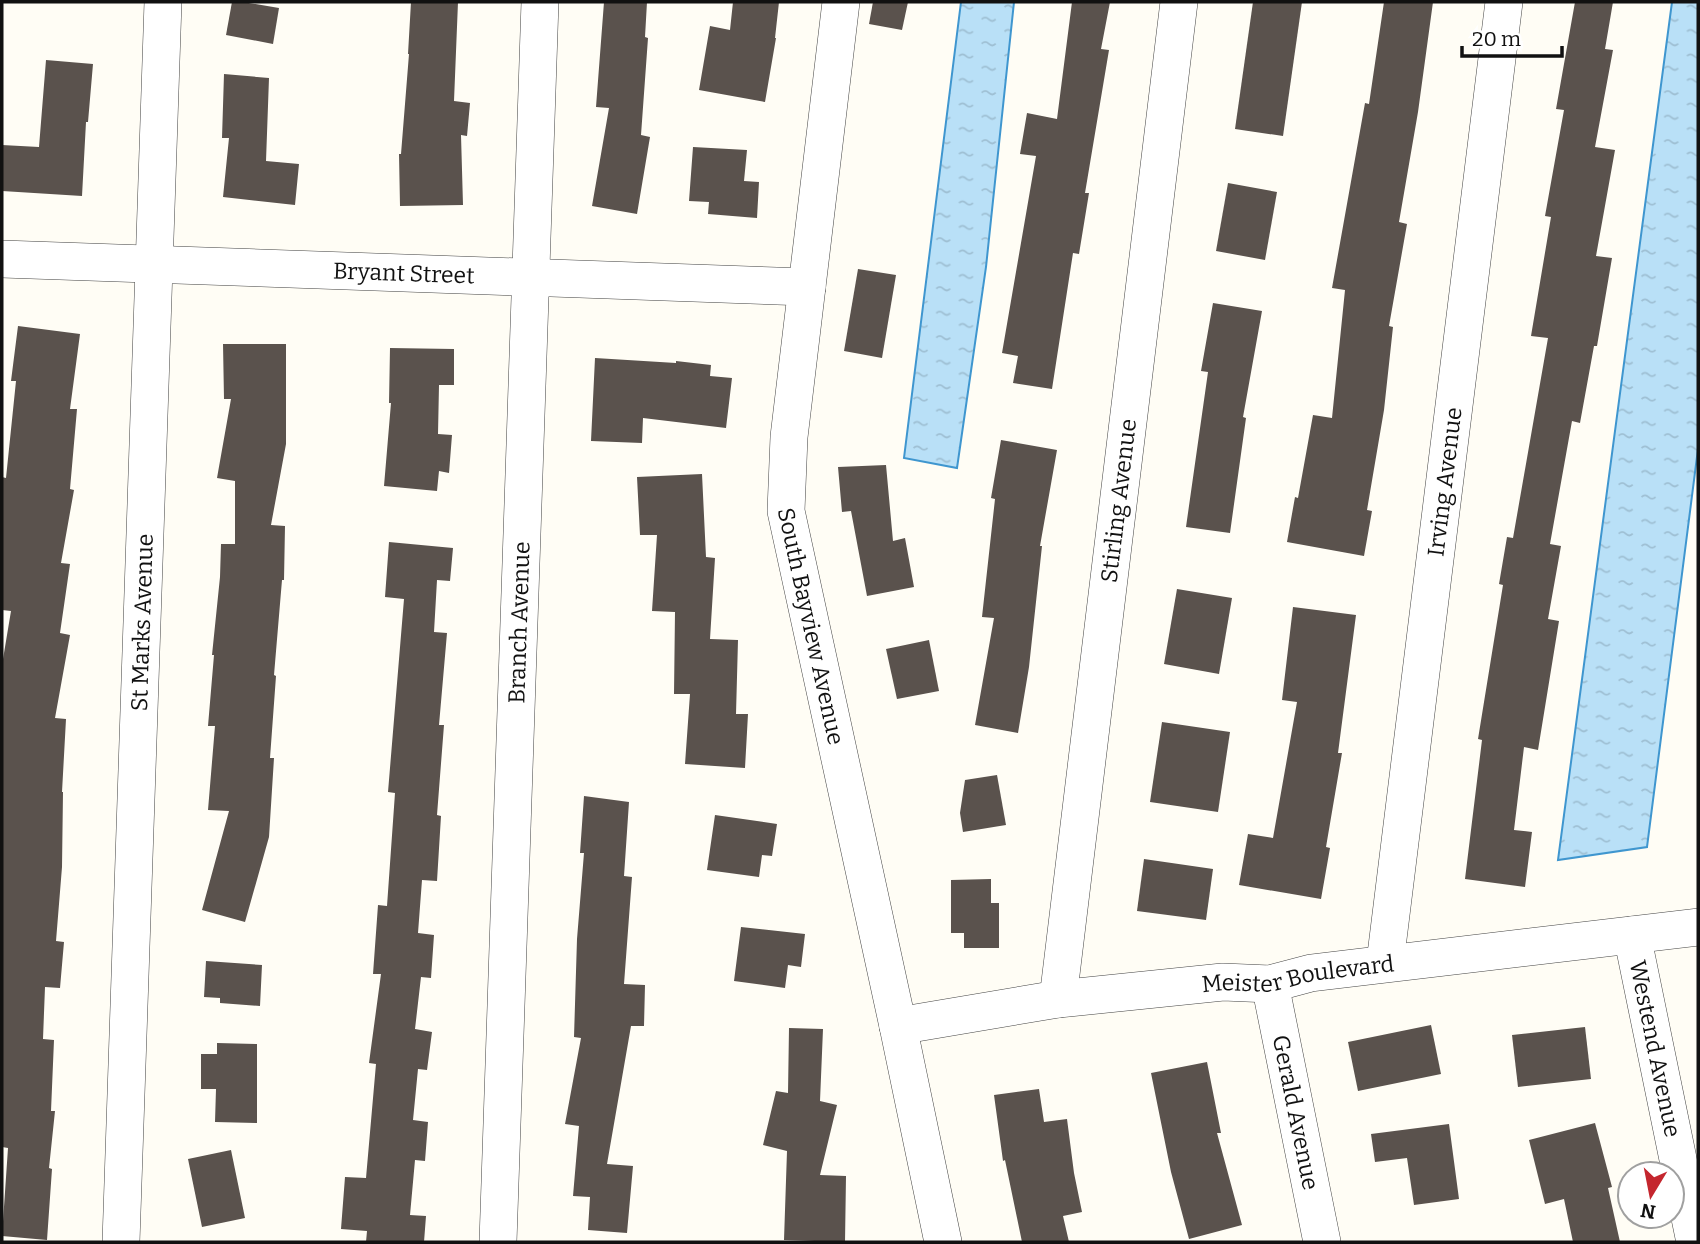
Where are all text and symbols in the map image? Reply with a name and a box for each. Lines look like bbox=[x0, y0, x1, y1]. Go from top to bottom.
scale bar bbox=[1462, 14, 1562, 58]
text: 20 m bbox=[1472, 26, 1521, 52]
street label: Bryant Street bbox=[332, 257, 475, 289]
street label: Irving Avenue bbox=[1421, 405, 1468, 558]
street label: Stirling Avenue bbox=[1095, 417, 1142, 584]
street label: South Bayview Avenue bbox=[772, 505, 850, 747]
street label: St Marks Avenue bbox=[125, 533, 159, 712]
street label: Branch Avenue bbox=[502, 541, 536, 704]
street label: Meister Boulevard bbox=[1200, 949, 1396, 998]
street label: Westend Avenue bbox=[1624, 958, 1687, 1140]
street label: Gerald Avenue bbox=[1267, 1033, 1325, 1192]
north arrow bbox=[1616, 1160, 1686, 1230]
text: N bbox=[1639, 1199, 1657, 1224]

